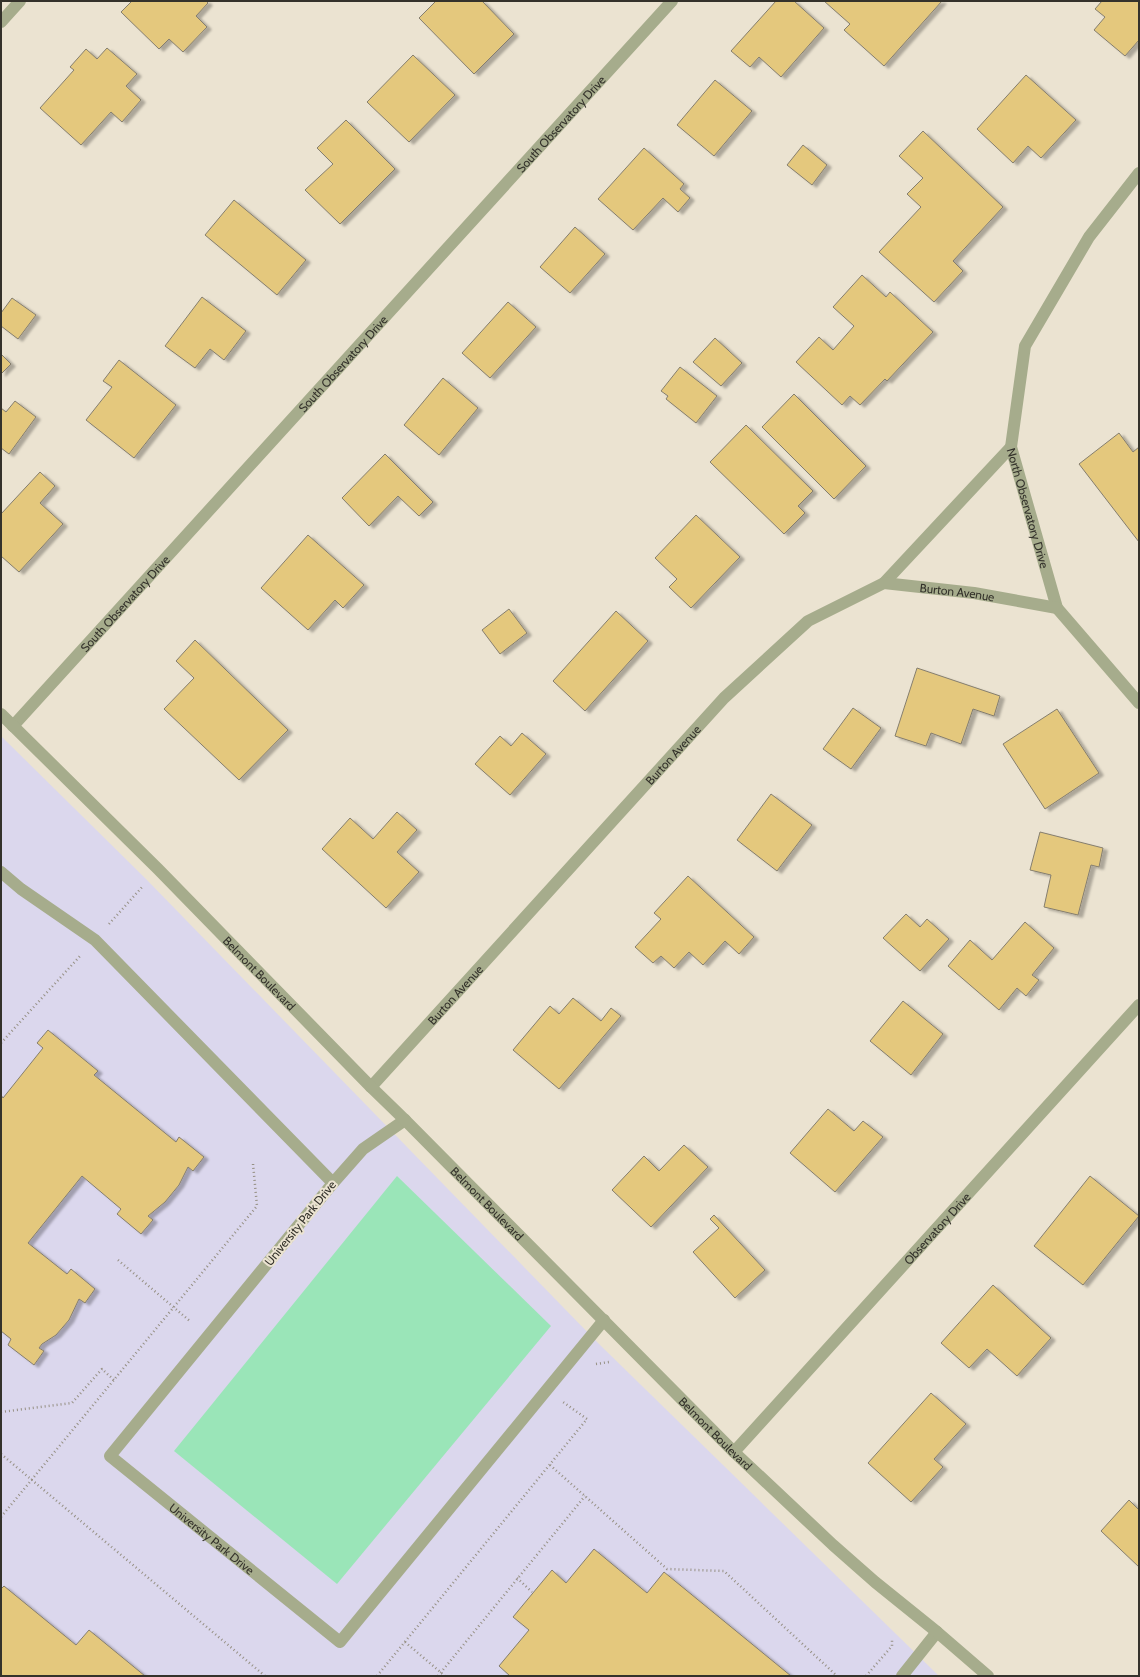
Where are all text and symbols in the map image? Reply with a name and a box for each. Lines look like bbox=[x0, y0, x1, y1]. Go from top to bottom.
street label: South Observatory Drive bbox=[513, 72, 608, 175]
street label: South Observatory Drive bbox=[295, 312, 390, 415]
street label: North Observatory Drive bbox=[1004, 446, 1053, 570]
street label: South Observatory Drive bbox=[77, 552, 172, 655]
street label: Burton Avenue bbox=[919, 580, 996, 604]
street label: Burton Avenue bbox=[642, 722, 704, 787]
street label: Belmont Boulevard bbox=[220, 933, 299, 1013]
street label: Burton Avenue bbox=[424, 961, 486, 1027]
street label: Belmont Boulevard bbox=[448, 1163, 527, 1243]
street label: University Park Drive bbox=[261, 1177, 339, 1269]
street label: Observatory Drive bbox=[900, 1189, 973, 1267]
street label: Belmont Boulevard bbox=[676, 1393, 756, 1473]
street label: University Park Drive bbox=[166, 1500, 258, 1577]

